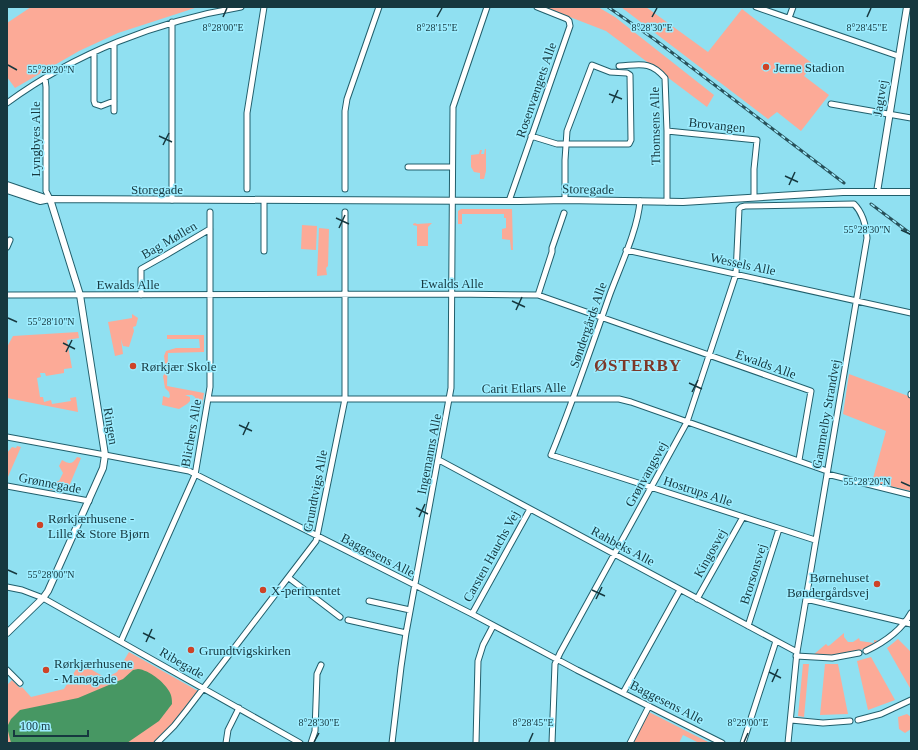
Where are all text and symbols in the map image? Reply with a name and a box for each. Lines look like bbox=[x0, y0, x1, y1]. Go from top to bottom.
text: 8°28'00"E bbox=[203, 22, 244, 33]
text: 8°28'15"E bbox=[417, 22, 458, 33]
text: 8°28'30"E bbox=[632, 22, 673, 33]
text: 8°28'45"E bbox=[847, 22, 888, 33]
street label: Rosenvængets Alle bbox=[513, 40, 559, 140]
place label: Jerne Stadion bbox=[774, 60, 845, 75]
marker: Jerne Stadion bbox=[761, 62, 771, 72]
text: 55°28'20"N bbox=[27, 64, 75, 75]
street label: Jagtvej bbox=[870, 79, 890, 117]
street label: Thomsens Alle bbox=[647, 86, 663, 165]
street label: Lyngbyes Alle bbox=[28, 101, 43, 177]
street label: Brovangen bbox=[688, 115, 747, 135]
street label: Storegade bbox=[562, 181, 614, 197]
street label: Storegade bbox=[131, 182, 183, 197]
street label: Bag Møllen bbox=[139, 218, 200, 262]
text: 55°28'30"N bbox=[843, 224, 891, 235]
street label: Wessels Alle bbox=[709, 250, 777, 278]
street label: Ewalds Alle bbox=[420, 276, 484, 291]
street label: Ewalds Alle bbox=[96, 277, 160, 292]
street label: Søndergårds Alle bbox=[566, 280, 610, 370]
text: 55°28'10"N bbox=[27, 316, 75, 327]
street label: Ewalds Alle bbox=[734, 346, 798, 382]
district label: ØSTERBY bbox=[594, 356, 682, 375]
street label: Gammelby Strandvej bbox=[809, 358, 843, 470]
place label: Rørkjær Skole bbox=[141, 359, 217, 374]
marker: Rørkjær Skole bbox=[128, 361, 138, 371]
street label: Carit Etlars Alle bbox=[482, 380, 567, 396]
street label: Blichers Alle bbox=[178, 398, 204, 468]
street label: Ringen bbox=[101, 406, 121, 446]
street label: Ingemanns Alle bbox=[414, 412, 444, 496]
street label: Grønvangsvej bbox=[622, 438, 670, 510]
street label: Grundtvigs Alle bbox=[300, 448, 330, 533]
street label: Grønnegade bbox=[17, 470, 83, 496]
street label: Hostrups Alle bbox=[662, 473, 735, 509]
text: 55°28'20"N bbox=[843, 476, 891, 487]
street label: Carsten Hauchs Vej bbox=[460, 508, 522, 604]
place label: Rørkjærhusene - Lille & Store Bjørn bbox=[48, 511, 150, 541]
marker: Rørkjærhusene - Lille & Store Bjørn bbox=[35, 520, 45, 530]
street label: Rahbeks Alle bbox=[589, 523, 657, 569]
street label: Kingosvej bbox=[690, 526, 730, 580]
street label: Baggesens Alle bbox=[339, 530, 417, 580]
street label: Brorsonsvej bbox=[737, 542, 769, 606]
text: 55°28'00"N bbox=[27, 569, 75, 580]
place label: Børnehuset Bøndergårdsvej bbox=[787, 570, 869, 600]
marker: Børnehuset Bøndergårdsvej bbox=[872, 579, 882, 589]
place label: X-perimentet bbox=[271, 583, 341, 598]
marker: X-perimentet bbox=[258, 585, 268, 595]
place label: Grundtvigskirken bbox=[199, 643, 291, 658]
street label: Ribegade bbox=[157, 644, 207, 682]
marker: Grundtvigskirken bbox=[186, 645, 196, 655]
place label: Rørkjærhusene - Manøgade bbox=[54, 656, 133, 686]
marker: Rørkjærhusene - Manøgade bbox=[41, 665, 51, 675]
street label: Baggesens Alle bbox=[628, 677, 706, 727]
scale bar bbox=[14, 712, 88, 738]
text: 8°28'30"E bbox=[299, 717, 340, 728]
text: 8°28'45"E bbox=[513, 717, 554, 728]
text: 8°29'00"E bbox=[728, 717, 769, 728]
text: 100 m bbox=[20, 719, 51, 733]

